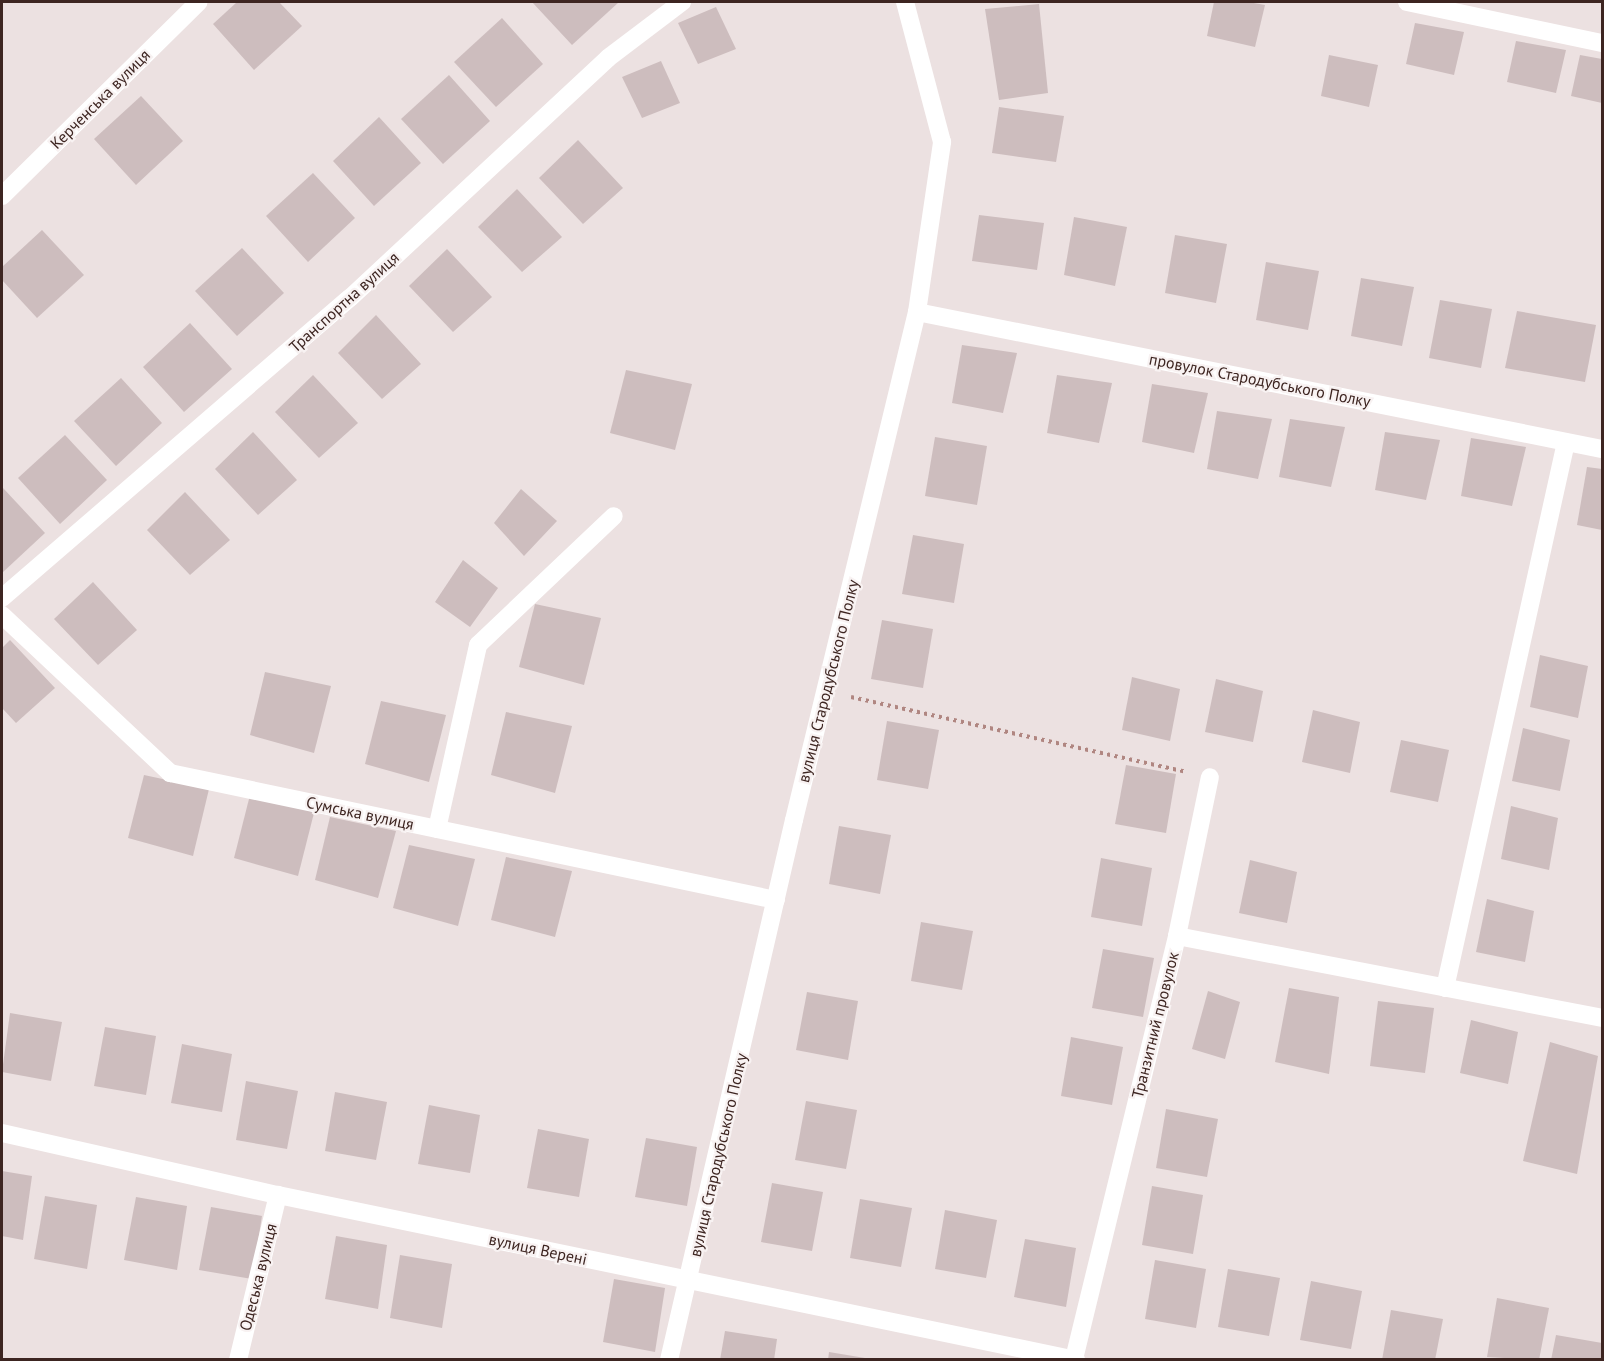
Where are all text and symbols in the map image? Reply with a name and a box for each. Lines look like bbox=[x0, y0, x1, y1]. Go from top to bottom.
street label: Керченська вулиця bbox=[46, 45, 154, 153]
street label: Транспортна вулиця bbox=[285, 248, 403, 356]
street label: провулок Стародубського Полку bbox=[1148, 349, 1372, 411]
street label: вулиця Стародубського Полку bbox=[793, 578, 863, 784]
street label: Сумська вулиця bbox=[304, 792, 416, 834]
street label: Транзитний провулок bbox=[1128, 950, 1182, 1100]
street label: вулиця Стародубського Полку bbox=[685, 1051, 751, 1259]
street label: Одеська вулиця bbox=[235, 1221, 281, 1333]
street label: вулиця Верені bbox=[487, 1229, 589, 1269]

